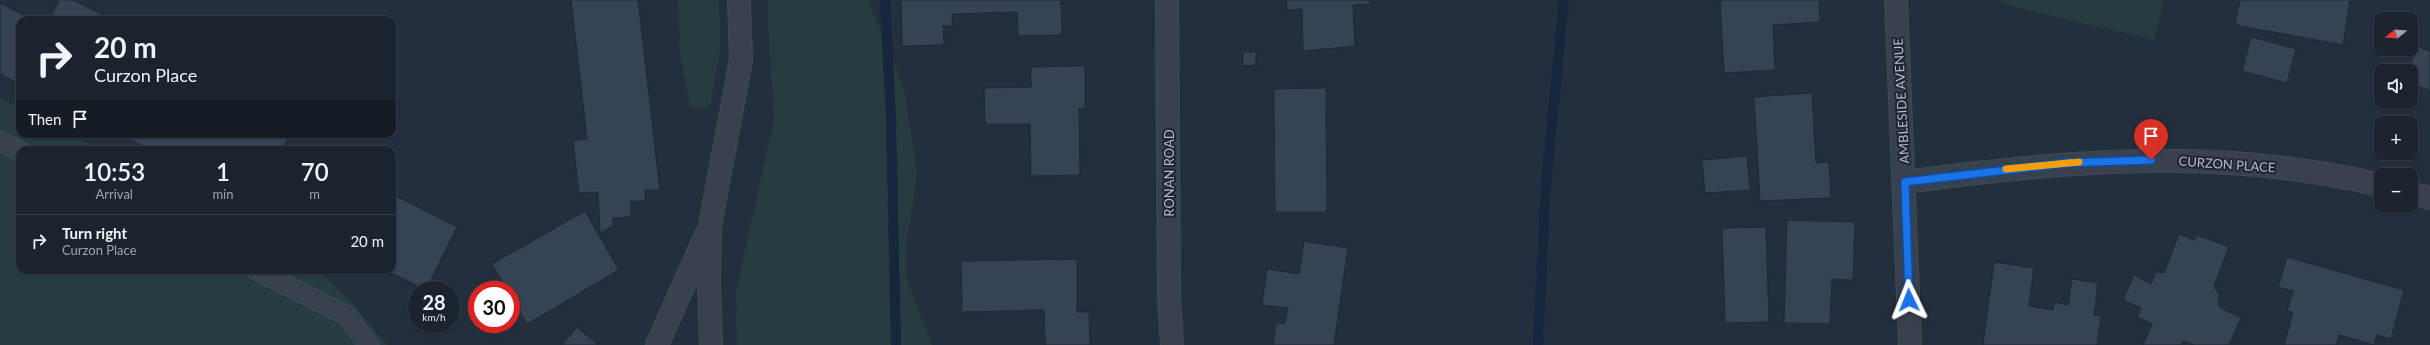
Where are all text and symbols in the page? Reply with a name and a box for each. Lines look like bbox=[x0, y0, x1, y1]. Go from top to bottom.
north arrow bbox=[2374, 12, 2418, 56]
map controls bbox=[2374, 12, 2418, 212]
text: 20 m bbox=[94, 30, 157, 64]
icon: right bbox=[28, 32, 80, 84]
street label: AMBLESIDE AVENUE bbox=[1890, 38, 1912, 164]
text: Curzon Place bbox=[94, 64, 197, 86]
button: sound bbox=[2374, 64, 2418, 108]
icon: arrive bbox=[69, 108, 91, 130]
text: Then bbox=[28, 110, 61, 128]
button: + bbox=[2374, 116, 2418, 160]
pin bbox=[2134, 119, 2168, 160]
icon: arrive bbox=[2140, 125, 2162, 147]
street label: RONAN ROAD bbox=[1161, 129, 1177, 217]
street label: CURZON PLACE bbox=[2178, 153, 2276, 175]
text: 10:53 bbox=[83, 157, 145, 186]
text: 1 bbox=[216, 157, 230, 186]
text: 70 bbox=[301, 157, 329, 186]
button: − bbox=[2374, 168, 2418, 212]
text: Arrival bbox=[95, 186, 133, 202]
text: min bbox=[212, 186, 233, 202]
text: m bbox=[309, 186, 320, 202]
text: Turn right bbox=[62, 224, 127, 242]
icon: right bbox=[28, 230, 50, 252]
text: 20 m bbox=[350, 232, 384, 250]
text: Curzon Place bbox=[62, 242, 137, 258]
position arrow bbox=[1888, 279, 1930, 321]
speed limit sign: 30 bbox=[468, 281, 520, 333]
text: 28 bbox=[422, 290, 446, 314]
text: km/h bbox=[422, 311, 446, 323]

